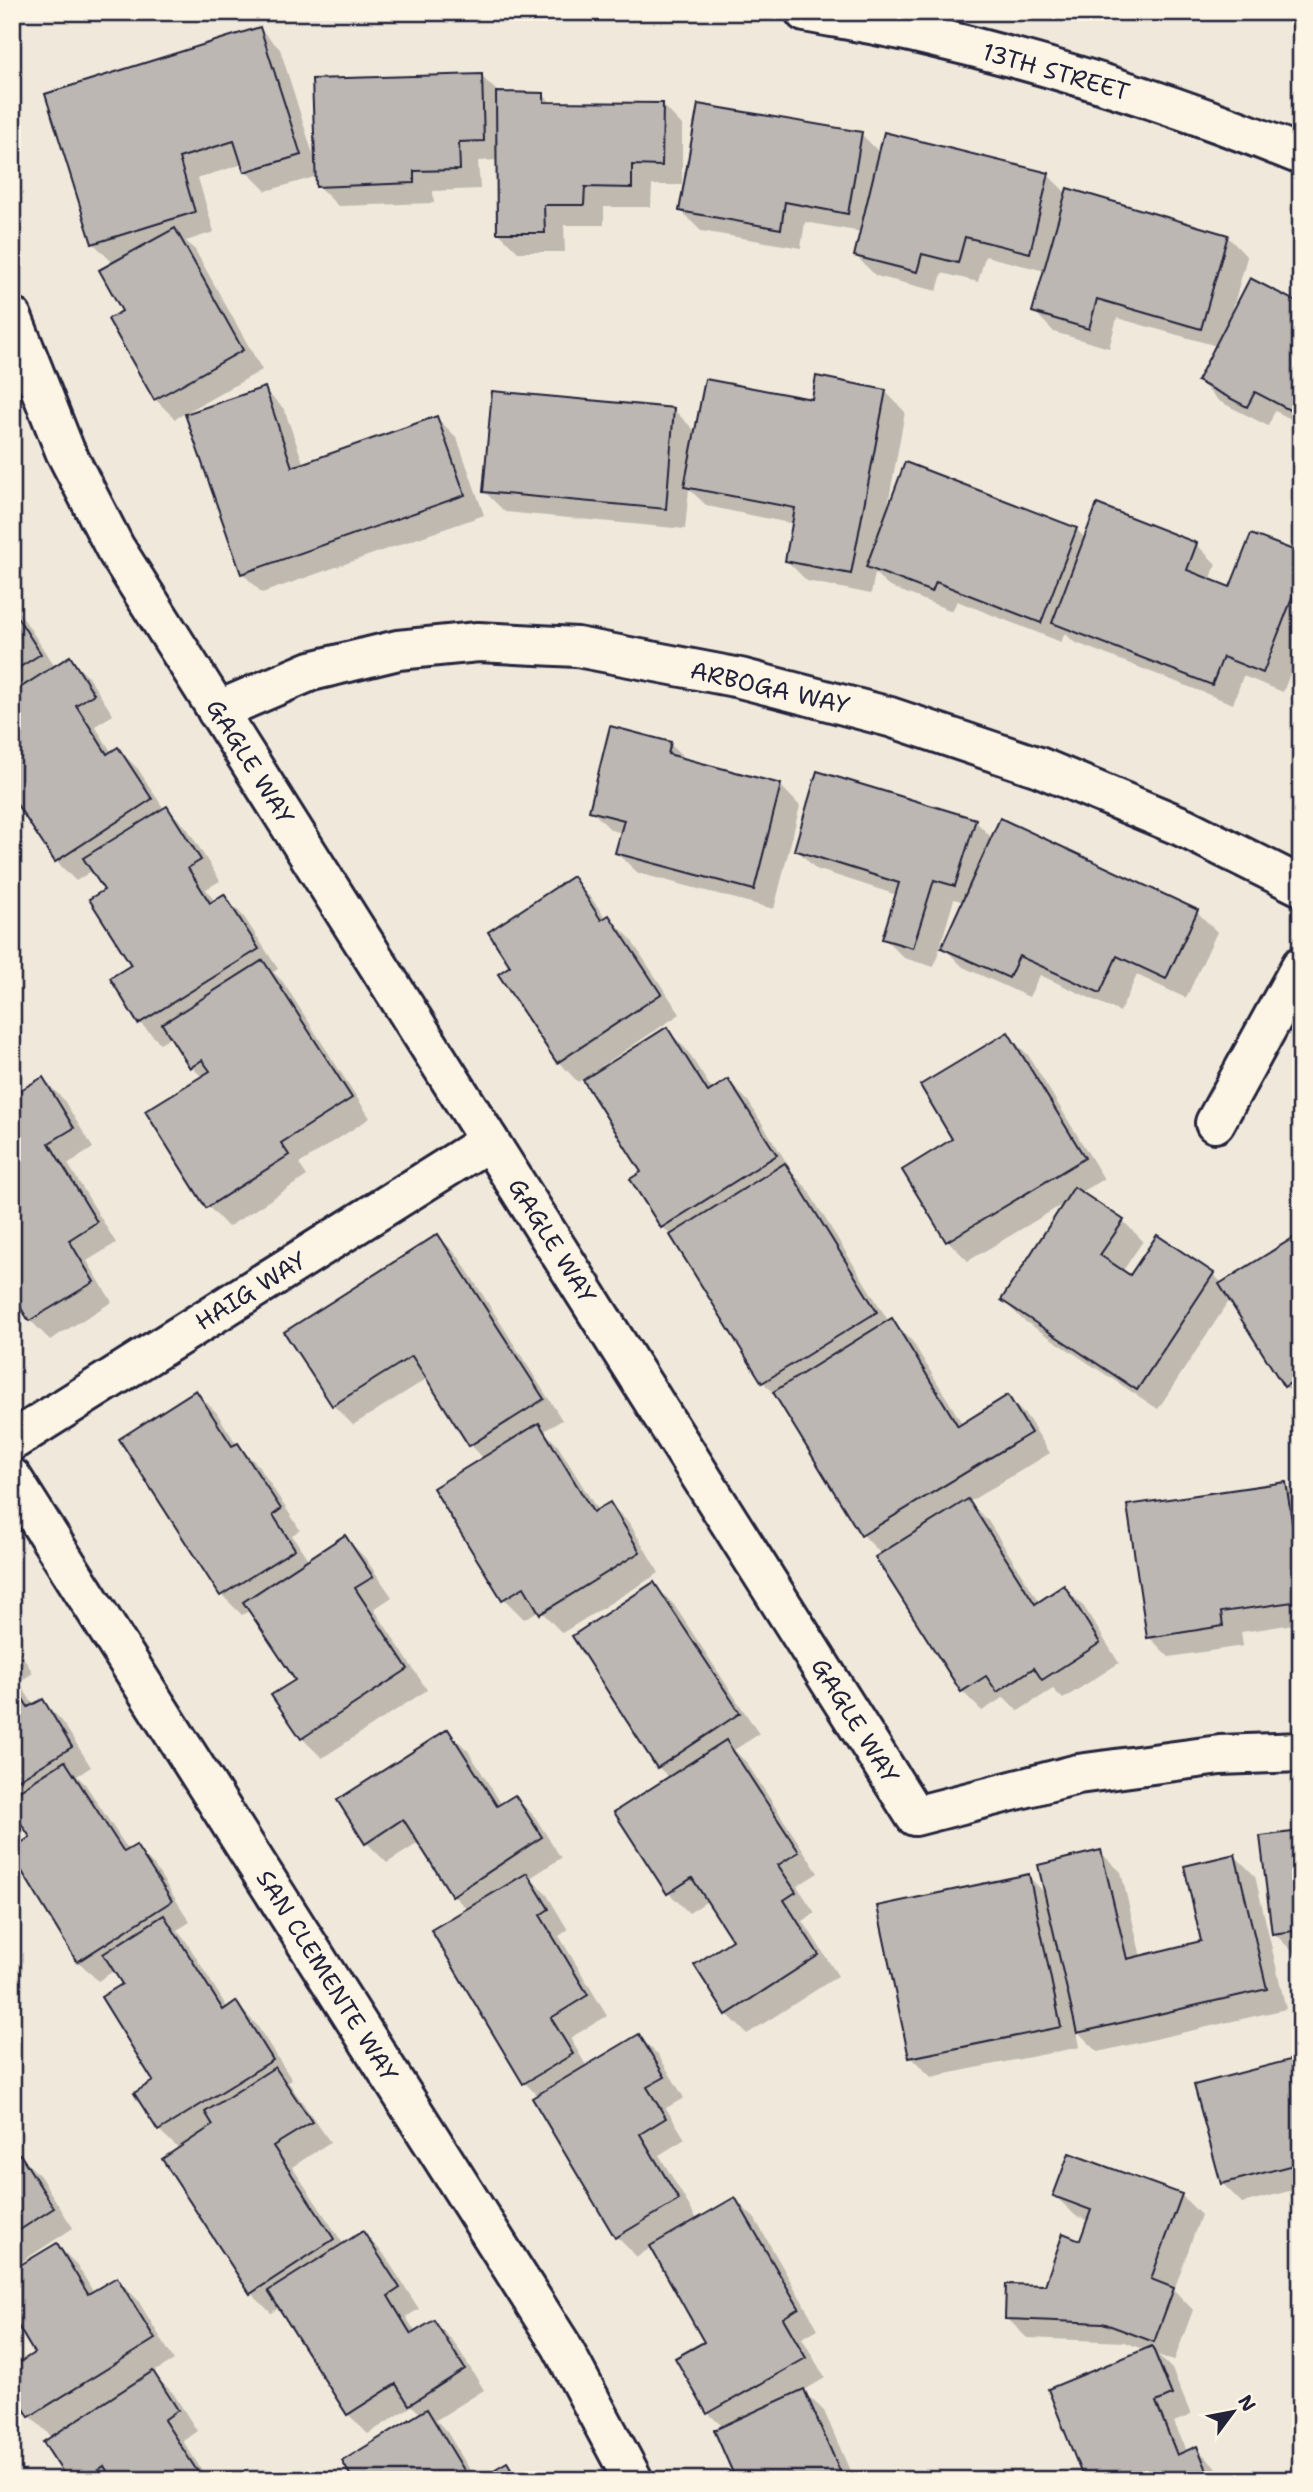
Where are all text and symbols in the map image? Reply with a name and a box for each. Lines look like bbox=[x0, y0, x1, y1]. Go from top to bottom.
street label: 13TH STREET bbox=[979, 36, 1134, 108]
street label: ARBOGA WAY bbox=[687, 654, 853, 722]
street label: GAGLE WAY bbox=[199, 693, 301, 831]
street label: GAGLE WAY bbox=[501, 1172, 603, 1310]
street label: HAIG WAY bbox=[189, 1244, 313, 1338]
street label: GAGLE WAY bbox=[804, 1652, 906, 1790]
street label: SAN CLEMENTE WAY bbox=[249, 1864, 405, 2088]
north arrow bbox=[1198, 2376, 1268, 2446]
text: N bbox=[1232, 2390, 1262, 2416]

